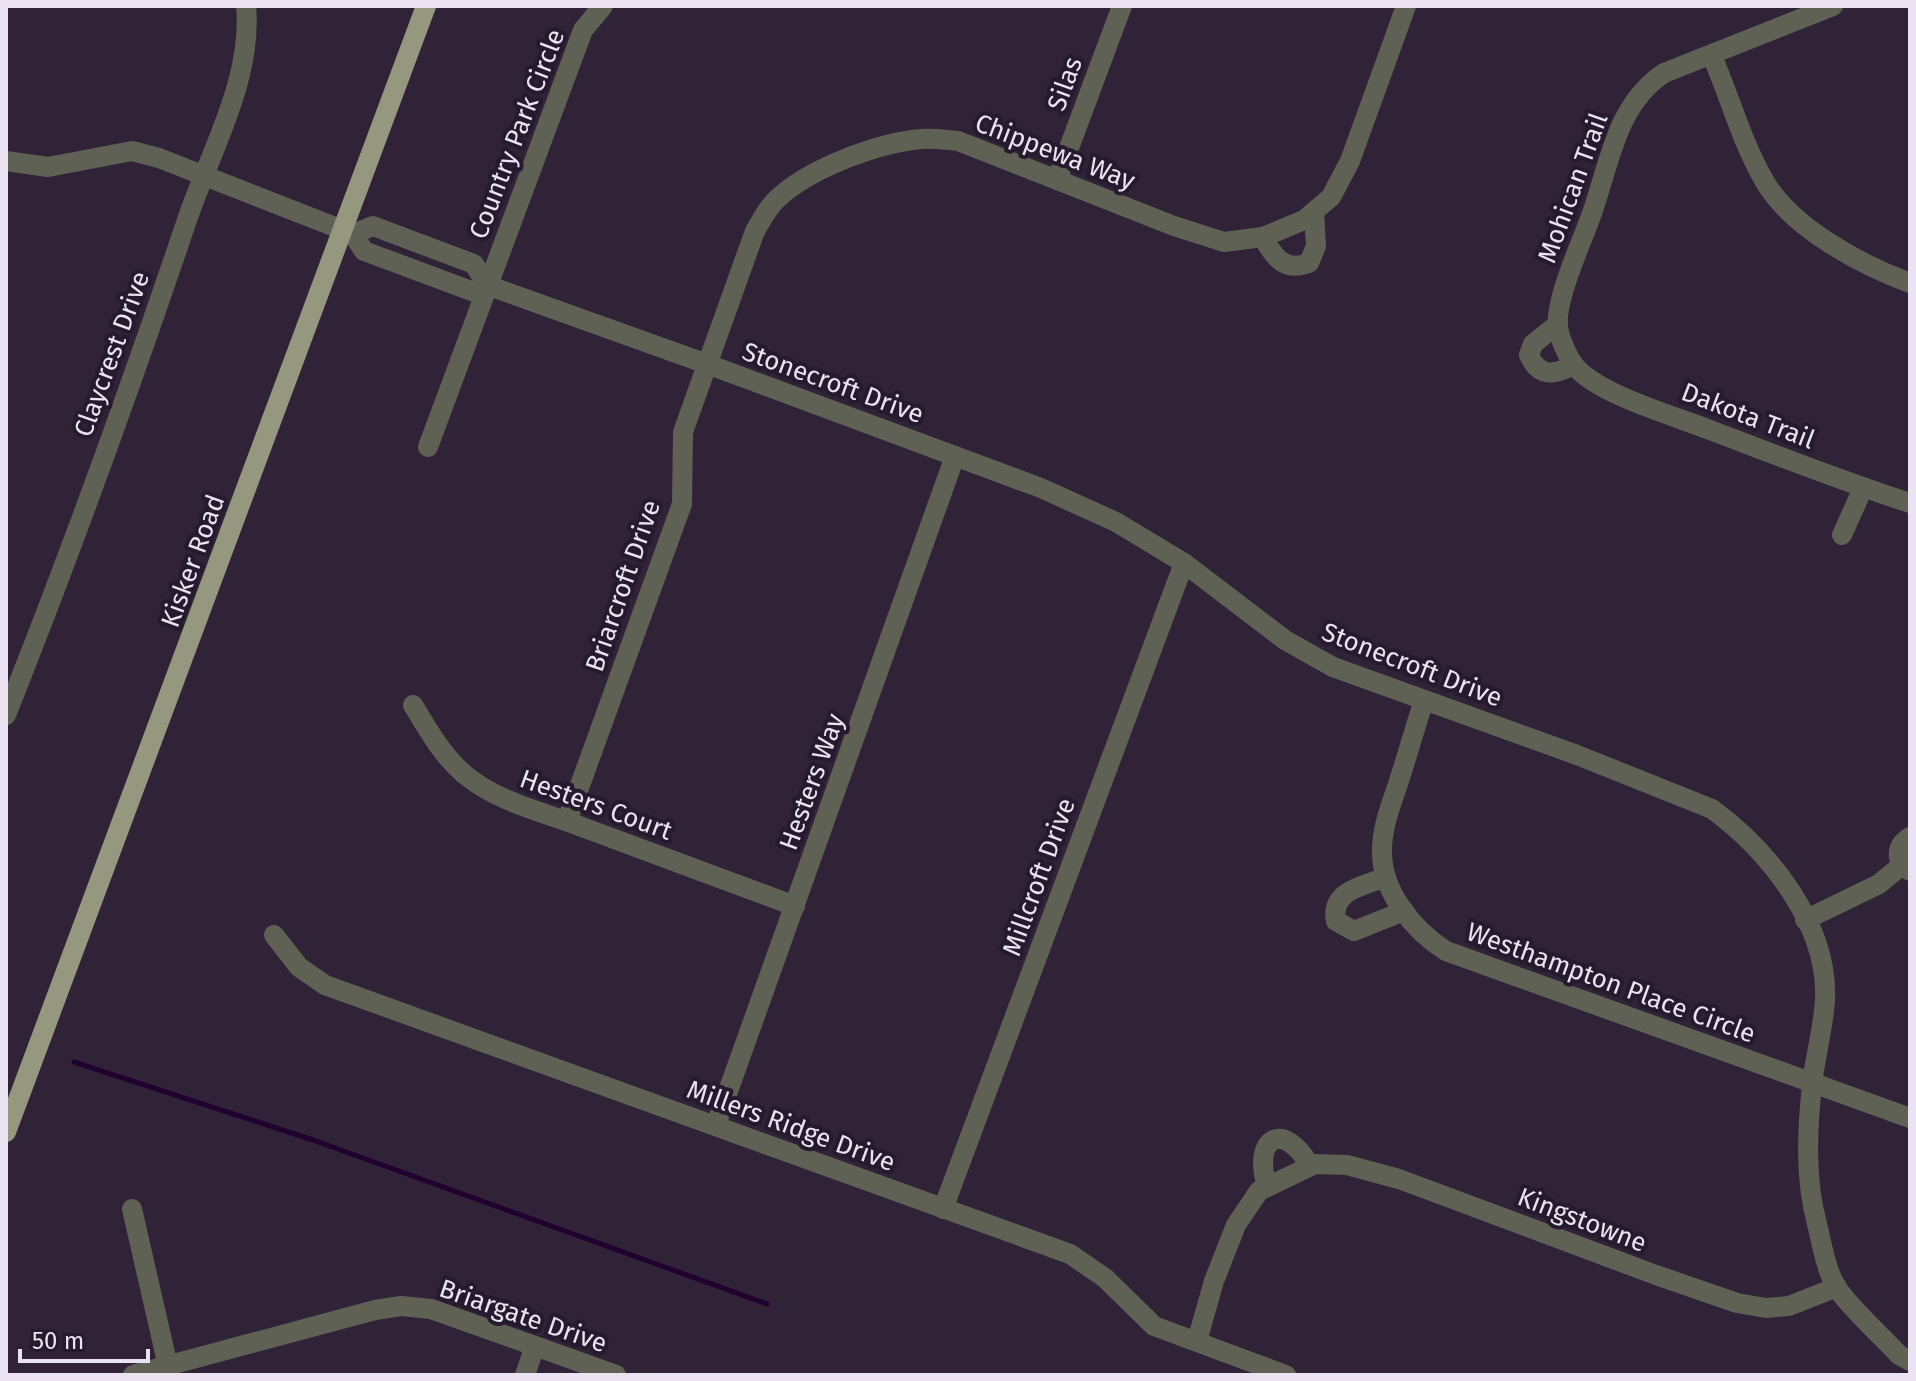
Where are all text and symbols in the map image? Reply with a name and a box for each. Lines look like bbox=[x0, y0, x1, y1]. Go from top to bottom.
street label: Country Park Circle bbox=[463, 25, 571, 243]
street label: Silas bbox=[1041, 53, 1089, 115]
street label: Chippewa Way bbox=[971, 107, 1139, 197]
street label: Mohican Trail bbox=[1532, 108, 1615, 267]
street label: Claycrest Drive bbox=[68, 267, 156, 441]
street label: Stonecroft Drive bbox=[738, 336, 928, 430]
street label: Dakota Trail bbox=[1677, 376, 1819, 456]
street label: Kisker Road bbox=[155, 490, 231, 632]
street label: Briarcroft Drive bbox=[579, 496, 667, 676]
street label: Stonecroft Drive bbox=[1317, 616, 1507, 714]
street label: Hesters Way bbox=[773, 709, 851, 855]
street label: Hesters Court bbox=[516, 763, 677, 847]
street label: Millcroft Drive bbox=[996, 794, 1082, 960]
street label: Westhampton Place Circle bbox=[1462, 916, 1760, 1050]
street label: Millers Ridge Drive bbox=[683, 1074, 899, 1178]
street label: Kingstowne bbox=[1513, 1181, 1651, 1259]
street label: Briargate Drive bbox=[435, 1273, 611, 1359]
scale bar bbox=[20, 1313, 148, 1363]
text: 50 m bbox=[32, 1327, 84, 1355]

